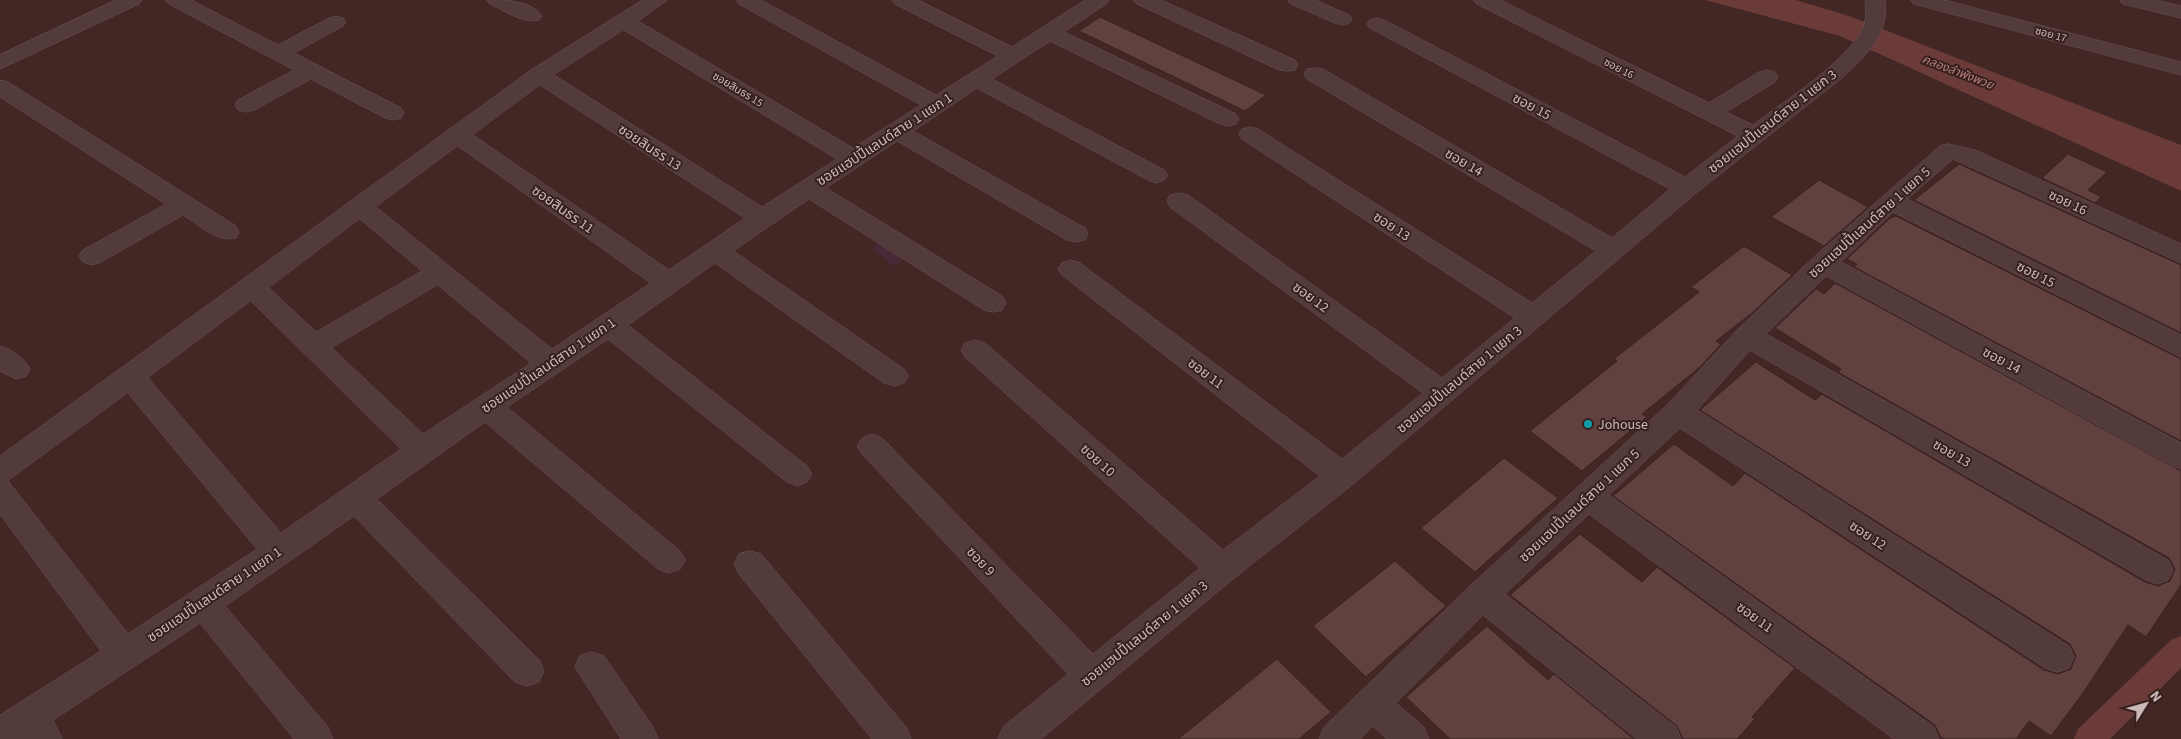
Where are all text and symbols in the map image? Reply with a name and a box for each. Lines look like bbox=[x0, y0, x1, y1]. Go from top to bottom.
street label: ซอย 17 bbox=[2033, 23, 2068, 46]
water label: คลองลำพังพวย bbox=[1920, 51, 1997, 94]
street label: ซอย 16 bbox=[1601, 54, 1637, 83]
street label: ซอยแฮปปี้แลนด์สาย 1 แยก 3 bbox=[1703, 64, 1841, 178]
street label: ซอยสินธร 15 bbox=[710, 68, 766, 110]
street label: ซอยแฮปปี้แลนด์สาย 1 แยก 1 bbox=[812, 87, 956, 191]
street label: ซอย 15 bbox=[1509, 88, 1554, 125]
street label: ซอยสินธร 13 bbox=[614, 120, 685, 176]
street label: ซอย 14 bbox=[1441, 144, 1486, 182]
street label: ซอยแฮปปี้แลนด์สาย 1 แยก 5 bbox=[1803, 162, 1935, 283]
street label: ซอยสินธร 11 bbox=[527, 181, 598, 239]
street label: ซอย 16 bbox=[2045, 185, 2090, 221]
street label: ซอย 13 bbox=[1369, 207, 1414, 246]
street label: ซอย 15 bbox=[2013, 257, 2058, 293]
street label: ซอย 12 bbox=[1288, 278, 1333, 318]
street label: ซอยแฮปปี้แลนด์สาย 1 แยก 1 bbox=[477, 312, 620, 418]
street label: ซอยแฮปปี้แลนด์สาย 1 แยก 3 bbox=[1392, 320, 1527, 438]
street label: ซอย 14 bbox=[1979, 342, 2024, 379]
street label: ซอย 11 bbox=[1183, 354, 1228, 394]
place label: Johouse bbox=[1598, 415, 1648, 435]
marker: Johouse bbox=[1582, 418, 1594, 430]
street label: ซอย 13 bbox=[1929, 435, 1974, 473]
street label: ซอย 10 bbox=[1075, 440, 1119, 482]
street label: ซอยแฮปปี้แลนด์สาย 1 แยก 5 bbox=[1514, 444, 1644, 567]
street label: ซอย 12 bbox=[1845, 516, 1890, 555]
street label: ซอยแฮปปี้แลนด์สาย 1 แยก 1 bbox=[143, 541, 286, 647]
street label: ซอย 9 bbox=[961, 543, 999, 581]
street label: ซอยแฮปปี้แลนด์สาย 1 แยก 3 bbox=[1076, 575, 1212, 691]
street label: ซอย 11 bbox=[1732, 598, 1777, 638]
north arrow bbox=[2121, 679, 2171, 729]
text: N bbox=[2145, 687, 2166, 707]

